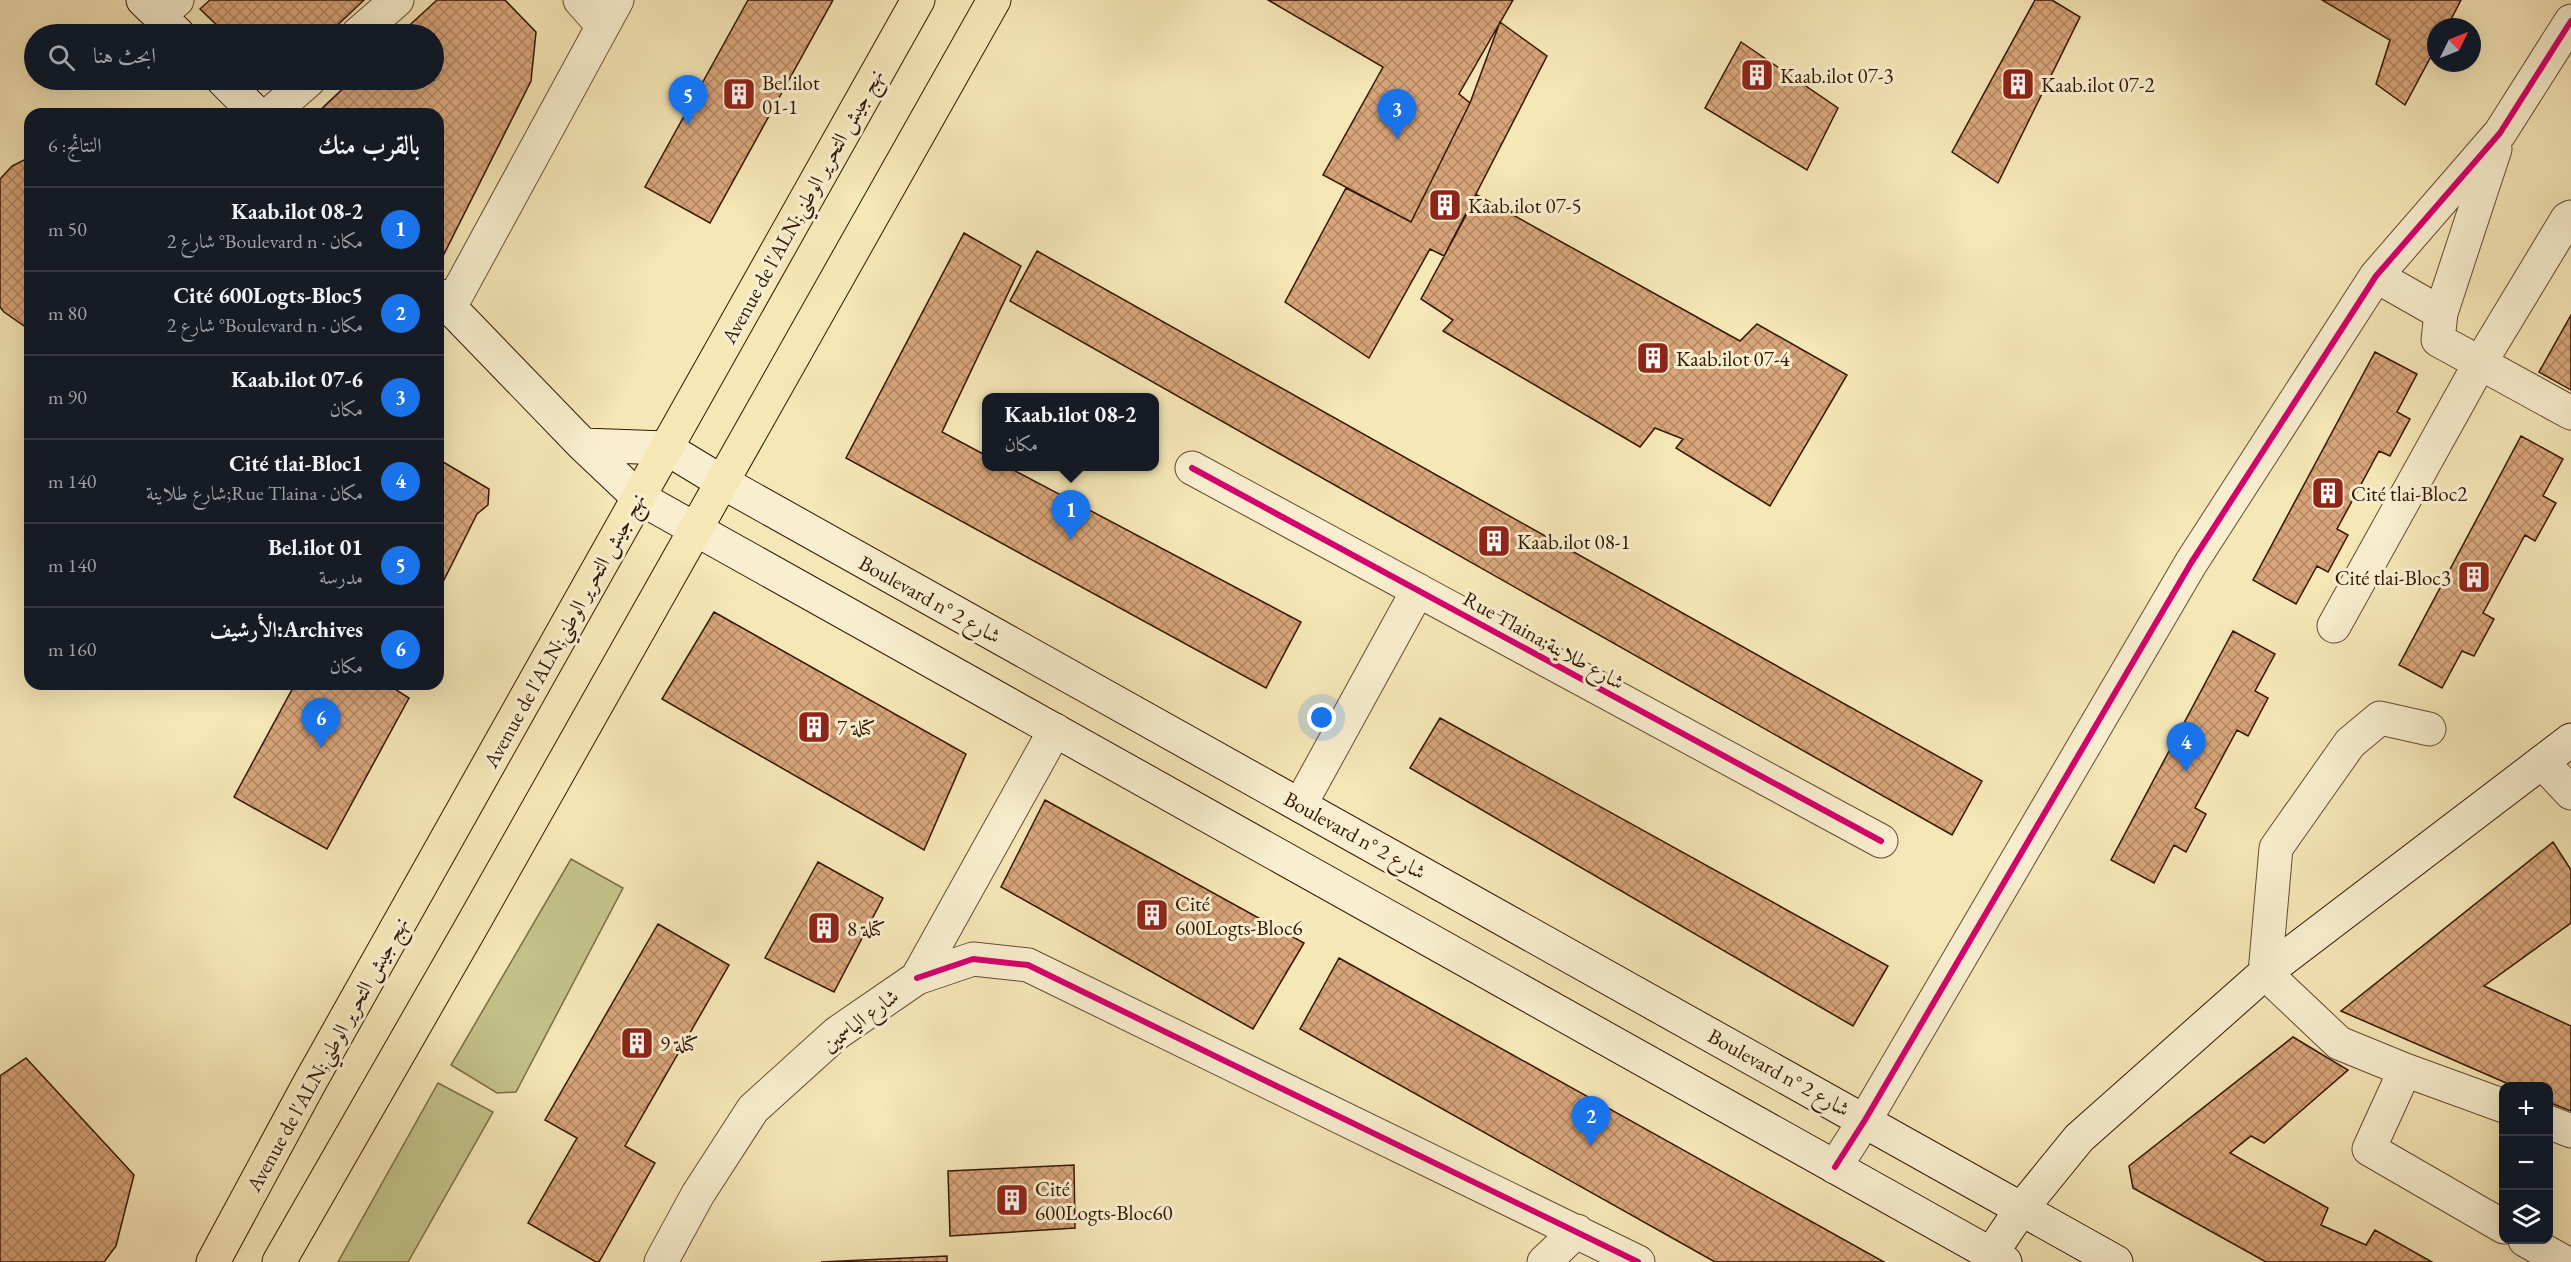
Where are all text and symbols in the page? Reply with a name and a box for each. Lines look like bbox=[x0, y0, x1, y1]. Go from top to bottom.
north arrow bbox=[2427, 18, 2481, 72]
search box bbox=[24, 24, 444, 90]
icon: search bbox=[45, 41, 78, 74]
text: ابحث هنا bbox=[93, 41, 156, 70]
building icon: Kaab.ilot 07-3 bbox=[1739, 57, 1775, 93]
place label: Kaab.ilot 07-3 bbox=[1780, 62, 1894, 89]
street label: Avenue de l'ALN;نهج جيش التحرير الوطني bbox=[714, 64, 895, 353]
building icon: Kaab.ilot 07-2 bbox=[2000, 66, 2036, 102]
place label: Bel.ilot 01-1 bbox=[762, 69, 820, 120]
place label: Kaab.ilot 07-2 bbox=[2041, 71, 2155, 98]
pin: 5 bbox=[668, 76, 708, 125]
building icon: Bel.ilot 01-1 bbox=[721, 76, 757, 112]
pin: 3 bbox=[1378, 90, 1416, 139]
text: بالقرب منك bbox=[318, 128, 420, 162]
text: النتائج: 6 bbox=[48, 132, 102, 158]
building icon: Kaab.ilot 07-5 bbox=[1427, 187, 1463, 223]
place label: Kaab.ilot 07-5 bbox=[1468, 192, 1582, 219]
text: Kaab.ilot 08-2 bbox=[231, 197, 363, 226]
text: 50 m bbox=[48, 216, 87, 242]
text: 1 bbox=[395, 216, 406, 242]
text: مكان · Boulevard n° شارع 2 bbox=[167, 228, 363, 254]
text: Cité 600Logts-Bloc5 bbox=[173, 281, 363, 310]
text: 80 m bbox=[48, 300, 87, 326]
text: 2 bbox=[395, 300, 406, 326]
text: مكان · Boulevard n° شارع 2 bbox=[167, 312, 363, 338]
building icon: Kaab.ilot 07-4 bbox=[1635, 340, 1671, 376]
place label: Kaab.ilot 07-4 bbox=[1676, 345, 1790, 372]
text: Kaab.ilot 07-6 bbox=[231, 365, 363, 394]
text: 90 m bbox=[48, 384, 87, 410]
text: 3 bbox=[395, 384, 406, 410]
popup bbox=[982, 393, 1159, 471]
text: مكان bbox=[329, 396, 363, 422]
text: Kaab.ilot 08-2 bbox=[1005, 400, 1136, 429]
text: مكان bbox=[1005, 431, 1038, 457]
text: Cité tlai-Bloc1 bbox=[229, 449, 363, 478]
text: 140 m bbox=[48, 468, 96, 494]
text: 4 bbox=[395, 468, 406, 494]
building icon: Cité tlai-Bloc2 bbox=[2310, 475, 2346, 511]
text: مكان · Rue Tlaina;شارع طلاينة bbox=[146, 480, 363, 506]
place label: Cité tlai-Bloc2 bbox=[2351, 480, 2467, 507]
street label: Avenue de l'ALN;نهج جيش التحرير الوطني bbox=[476, 488, 657, 777]
pin: 1 bbox=[1052, 490, 1090, 540]
building icon: Kaab.ilot 08-1 bbox=[1476, 523, 1512, 559]
place label: Kaab.ilot 08-1 bbox=[1517, 528, 1631, 555]
text: Bel.ilot 01 bbox=[268, 533, 363, 562]
street label: Boulevard n° شارع 2 bbox=[852, 549, 1006, 654]
text: 140 m bbox=[48, 552, 96, 578]
text: 5 bbox=[395, 552, 406, 578]
building icon: Cité tlai-Bloc3 bbox=[2456, 559, 2492, 595]
text: مدرسة bbox=[319, 564, 363, 590]
place label: Cité tlai-Bloc3 bbox=[2335, 564, 2451, 591]
street label: Rue Tlaina;شارع طلاينة bbox=[1456, 585, 1629, 700]
text: Archives:الأرشيف bbox=[209, 615, 363, 644]
text: 160 m bbox=[48, 636, 96, 662]
text: 6 bbox=[395, 636, 406, 662]
text: مكان bbox=[329, 653, 363, 679]
pin: 6 bbox=[302, 698, 340, 748]
your location bbox=[1307, 703, 1336, 732]
building icon: كتلة 7 bbox=[796, 709, 832, 745]
place label: كتلة 7 bbox=[837, 714, 876, 741]
pin: 4 bbox=[2166, 722, 2206, 772]
street label: Boulevard n° شارع 2 bbox=[1277, 785, 1431, 890]
place label: Cité 600Logts-Bloc6 bbox=[1175, 890, 1303, 941]
building icon: Cité 600Logts-Bloc6 bbox=[1134, 897, 1170, 933]
building icon: كتلة 8 bbox=[806, 910, 842, 946]
street label: Avenue de l'ALN;نهج جيش التحرير الوطني bbox=[239, 912, 420, 1201]
place label: كتلة 8 bbox=[847, 915, 886, 942]
street label: شارع الياسمين bbox=[816, 982, 907, 1062]
street label: Boulevard n° شارع 2 bbox=[1701, 1022, 1855, 1127]
building icon: كتلة 9 bbox=[619, 1025, 655, 1061]
place label: كتلة 9 bbox=[660, 1030, 699, 1057]
map controls bbox=[2499, 1082, 2553, 1244]
button: + bbox=[2499, 1082, 2553, 1136]
pin: 2 bbox=[1572, 1096, 1610, 1146]
button: − bbox=[2499, 1136, 2553, 1190]
place label: Cité 600Logts-Bloc60 bbox=[1035, 1175, 1173, 1226]
building icon: Cité 600Logts-Bloc60 bbox=[994, 1182, 1030, 1218]
button: layers bbox=[2499, 1190, 2553, 1244]

